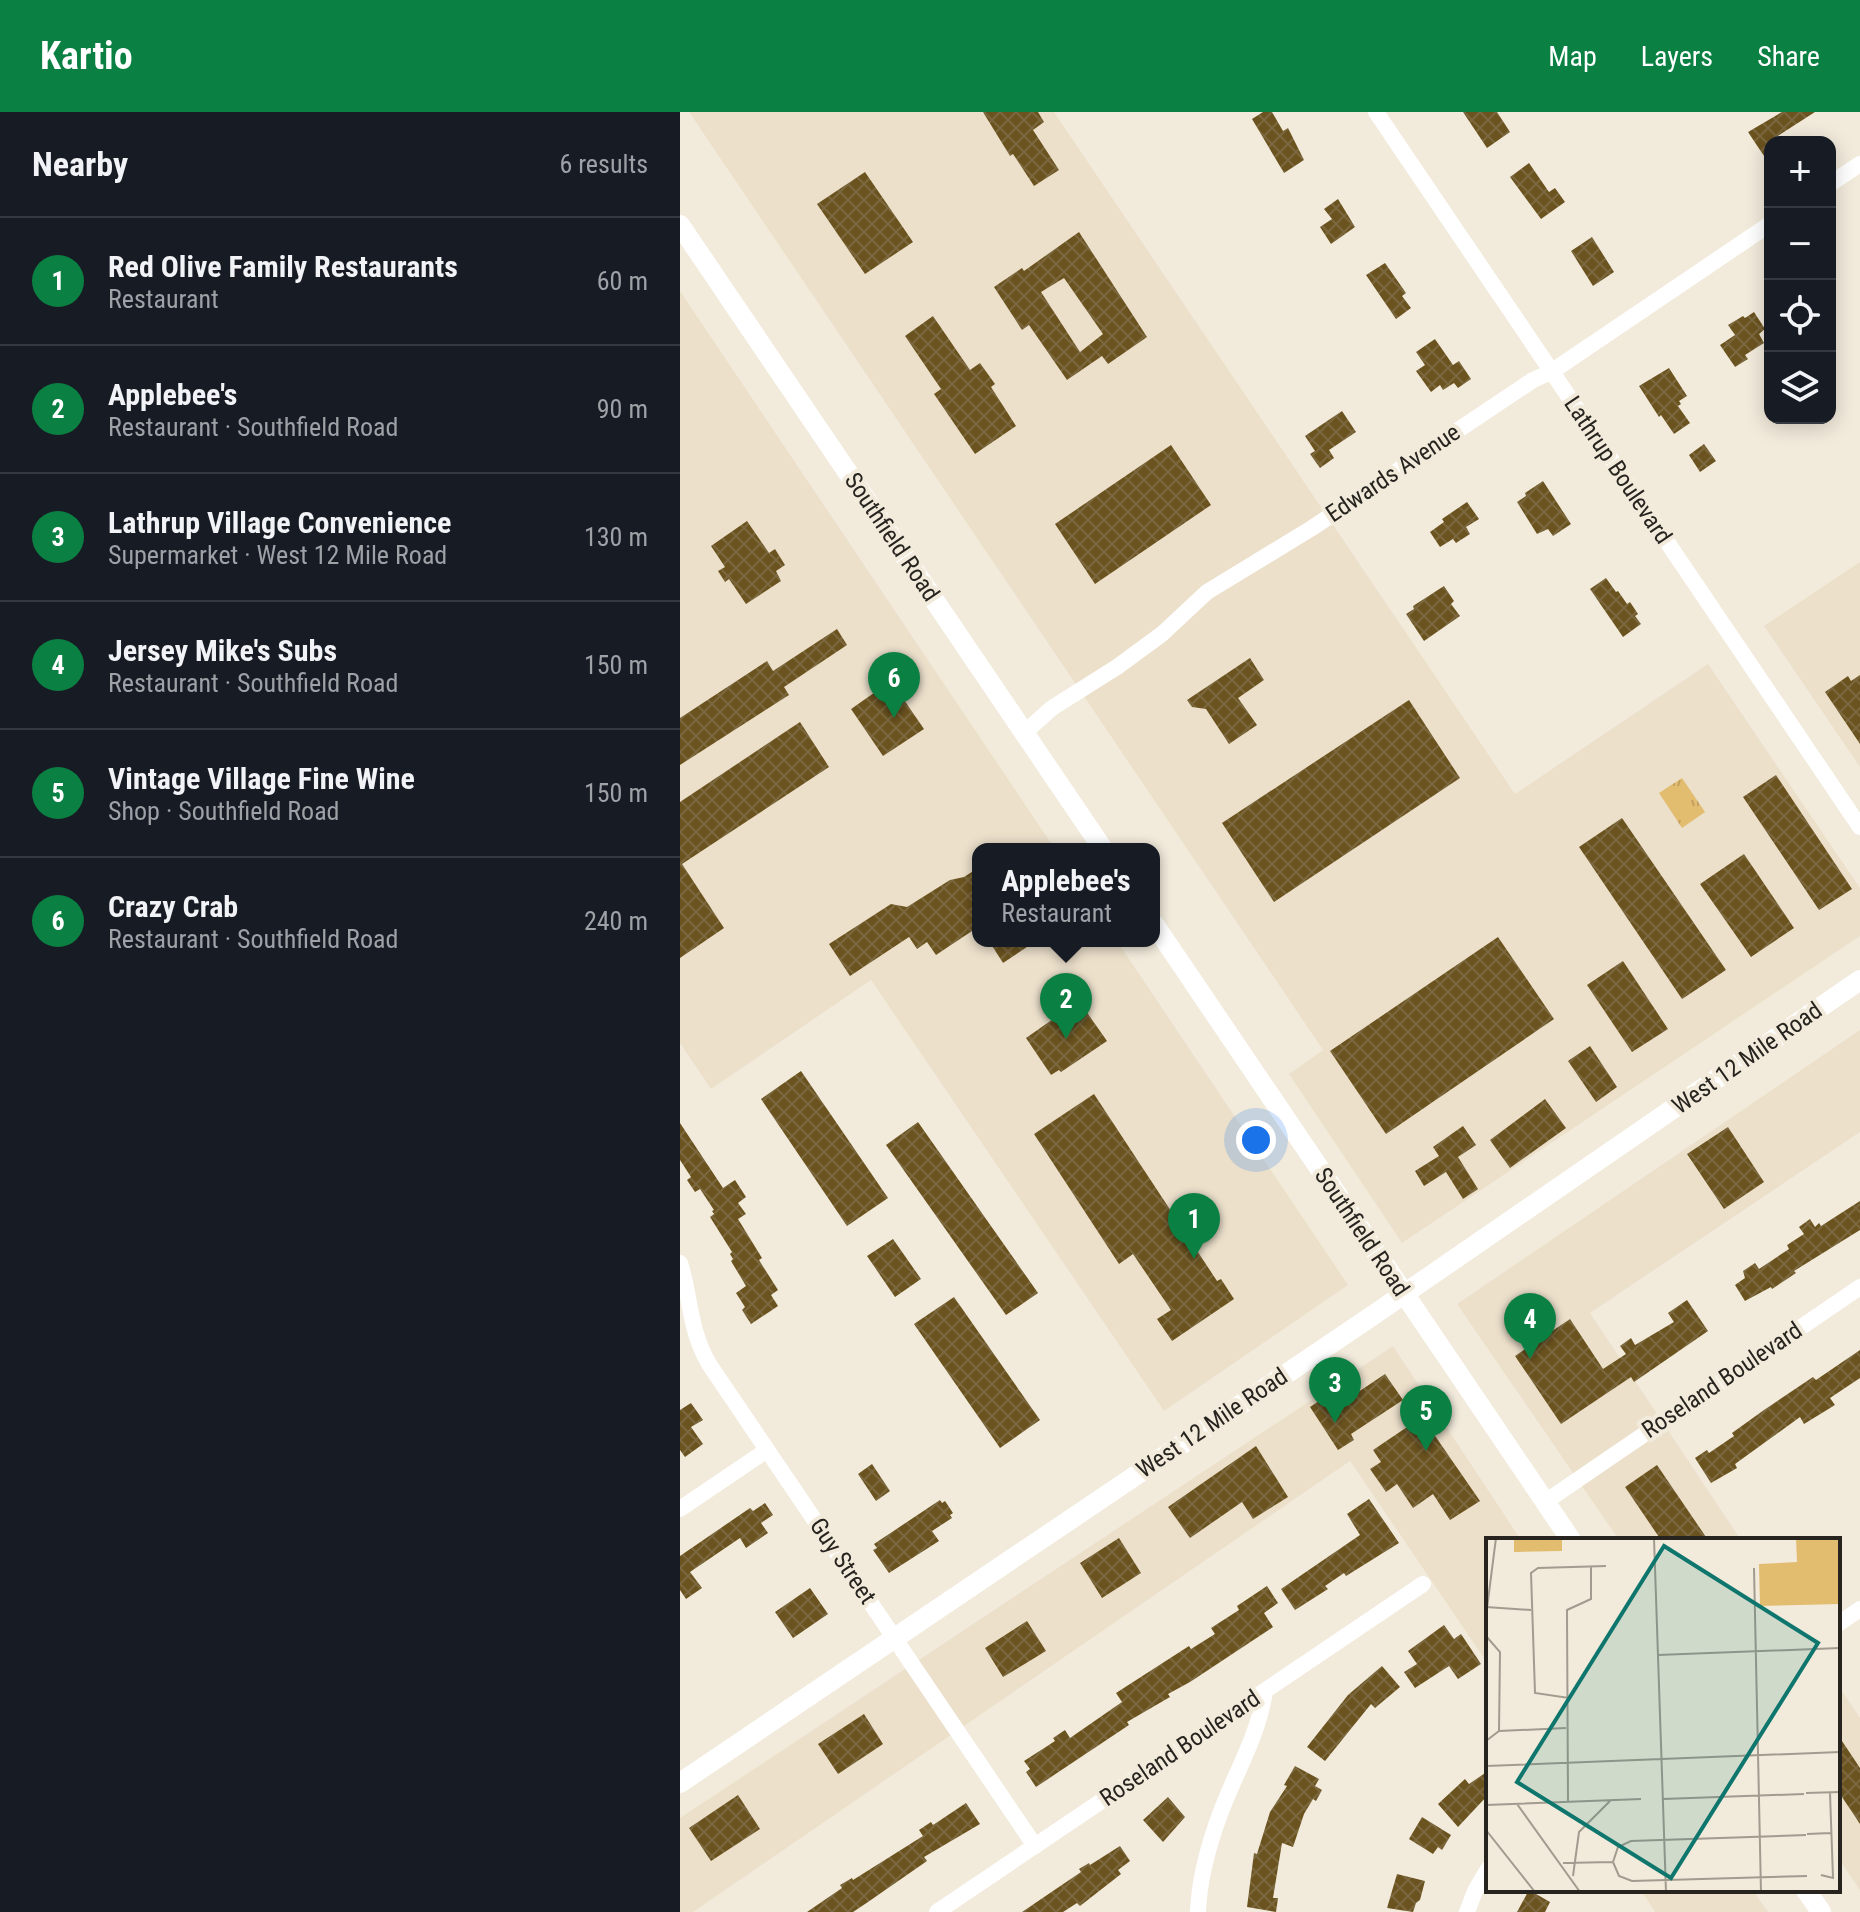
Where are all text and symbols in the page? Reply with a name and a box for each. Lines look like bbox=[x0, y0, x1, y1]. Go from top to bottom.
text: Kartio bbox=[40, 34, 133, 78]
text: Map bbox=[1548, 40, 1597, 73]
text: Layers bbox=[1641, 40, 1713, 73]
text: Share bbox=[1757, 40, 1820, 73]
map controls bbox=[1764, 136, 1836, 424]
button: + bbox=[1764, 136, 1836, 208]
text: Nearby bbox=[32, 144, 128, 184]
text: 6 results bbox=[559, 149, 648, 179]
button: − bbox=[1764, 208, 1836, 280]
text: Red Olive Family Restaurants bbox=[108, 249, 458, 284]
text: 1 bbox=[51, 266, 65, 296]
text: 60 m bbox=[597, 266, 648, 296]
button: locate bbox=[1764, 280, 1836, 352]
text: Restaurant bbox=[108, 284, 219, 314]
button: layers bbox=[1764, 352, 1836, 424]
text: Applebee's bbox=[108, 377, 237, 412]
street label: Lathrup Boulevard bbox=[1558, 391, 1678, 549]
text: 2 bbox=[51, 394, 65, 424]
text: 90 m bbox=[597, 394, 648, 424]
text: Restaurant · Southfield Road bbox=[108, 412, 398, 442]
street label: Edwards Avenue bbox=[1321, 418, 1465, 528]
street label: Southfield Road bbox=[839, 467, 945, 607]
text: Lathrup Village Convenience bbox=[108, 505, 451, 540]
text: 3 bbox=[51, 522, 65, 552]
text: 130 m bbox=[584, 522, 648, 552]
text: Supermarket · West 12 Mile Road bbox=[108, 540, 447, 570]
text: Jersey Mike's Subs bbox=[108, 633, 337, 668]
text: 4 bbox=[51, 650, 65, 680]
text: 150 m bbox=[584, 650, 648, 680]
pin: 6 bbox=[868, 652, 920, 718]
text: Restaurant · Southfield Road bbox=[108, 668, 398, 698]
text: Vintage Village Fine Wine bbox=[108, 761, 415, 796]
text: 5 bbox=[51, 778, 65, 808]
text: 150 m bbox=[584, 778, 648, 808]
text: Shop · Southfield Road bbox=[108, 796, 340, 826]
popup bbox=[972, 843, 1160, 947]
text: Applebee's bbox=[1001, 863, 1131, 898]
text: Crazy Crab bbox=[108, 889, 238, 924]
text: Restaurant bbox=[1001, 898, 1112, 928]
text: 6 bbox=[51, 906, 65, 936]
text: 240 m bbox=[584, 906, 648, 936]
text: Restaurant · Southfield Road bbox=[108, 924, 398, 954]
pin: 2 bbox=[1040, 973, 1092, 1039]
street label: West 12 Mile Road bbox=[1667, 996, 1827, 1120]
your location bbox=[1236, 1120, 1276, 1160]
street label: Southfield Road bbox=[1309, 1162, 1415, 1302]
pin: 1 bbox=[1168, 1193, 1220, 1259]
pin: 4 bbox=[1504, 1293, 1556, 1359]
street label: Roseland Boulevard bbox=[1637, 1316, 1807, 1444]
pin: 3 bbox=[1309, 1357, 1361, 1423]
street label: West 12 Mile Road bbox=[1131, 1362, 1293, 1484]
pin: 5 bbox=[1400, 1385, 1452, 1451]
street label: Guy Street bbox=[804, 1513, 882, 1609]
inset map bbox=[1486, 1538, 1840, 1892]
street label: Roseland Boulevard bbox=[1095, 1684, 1265, 1812]

